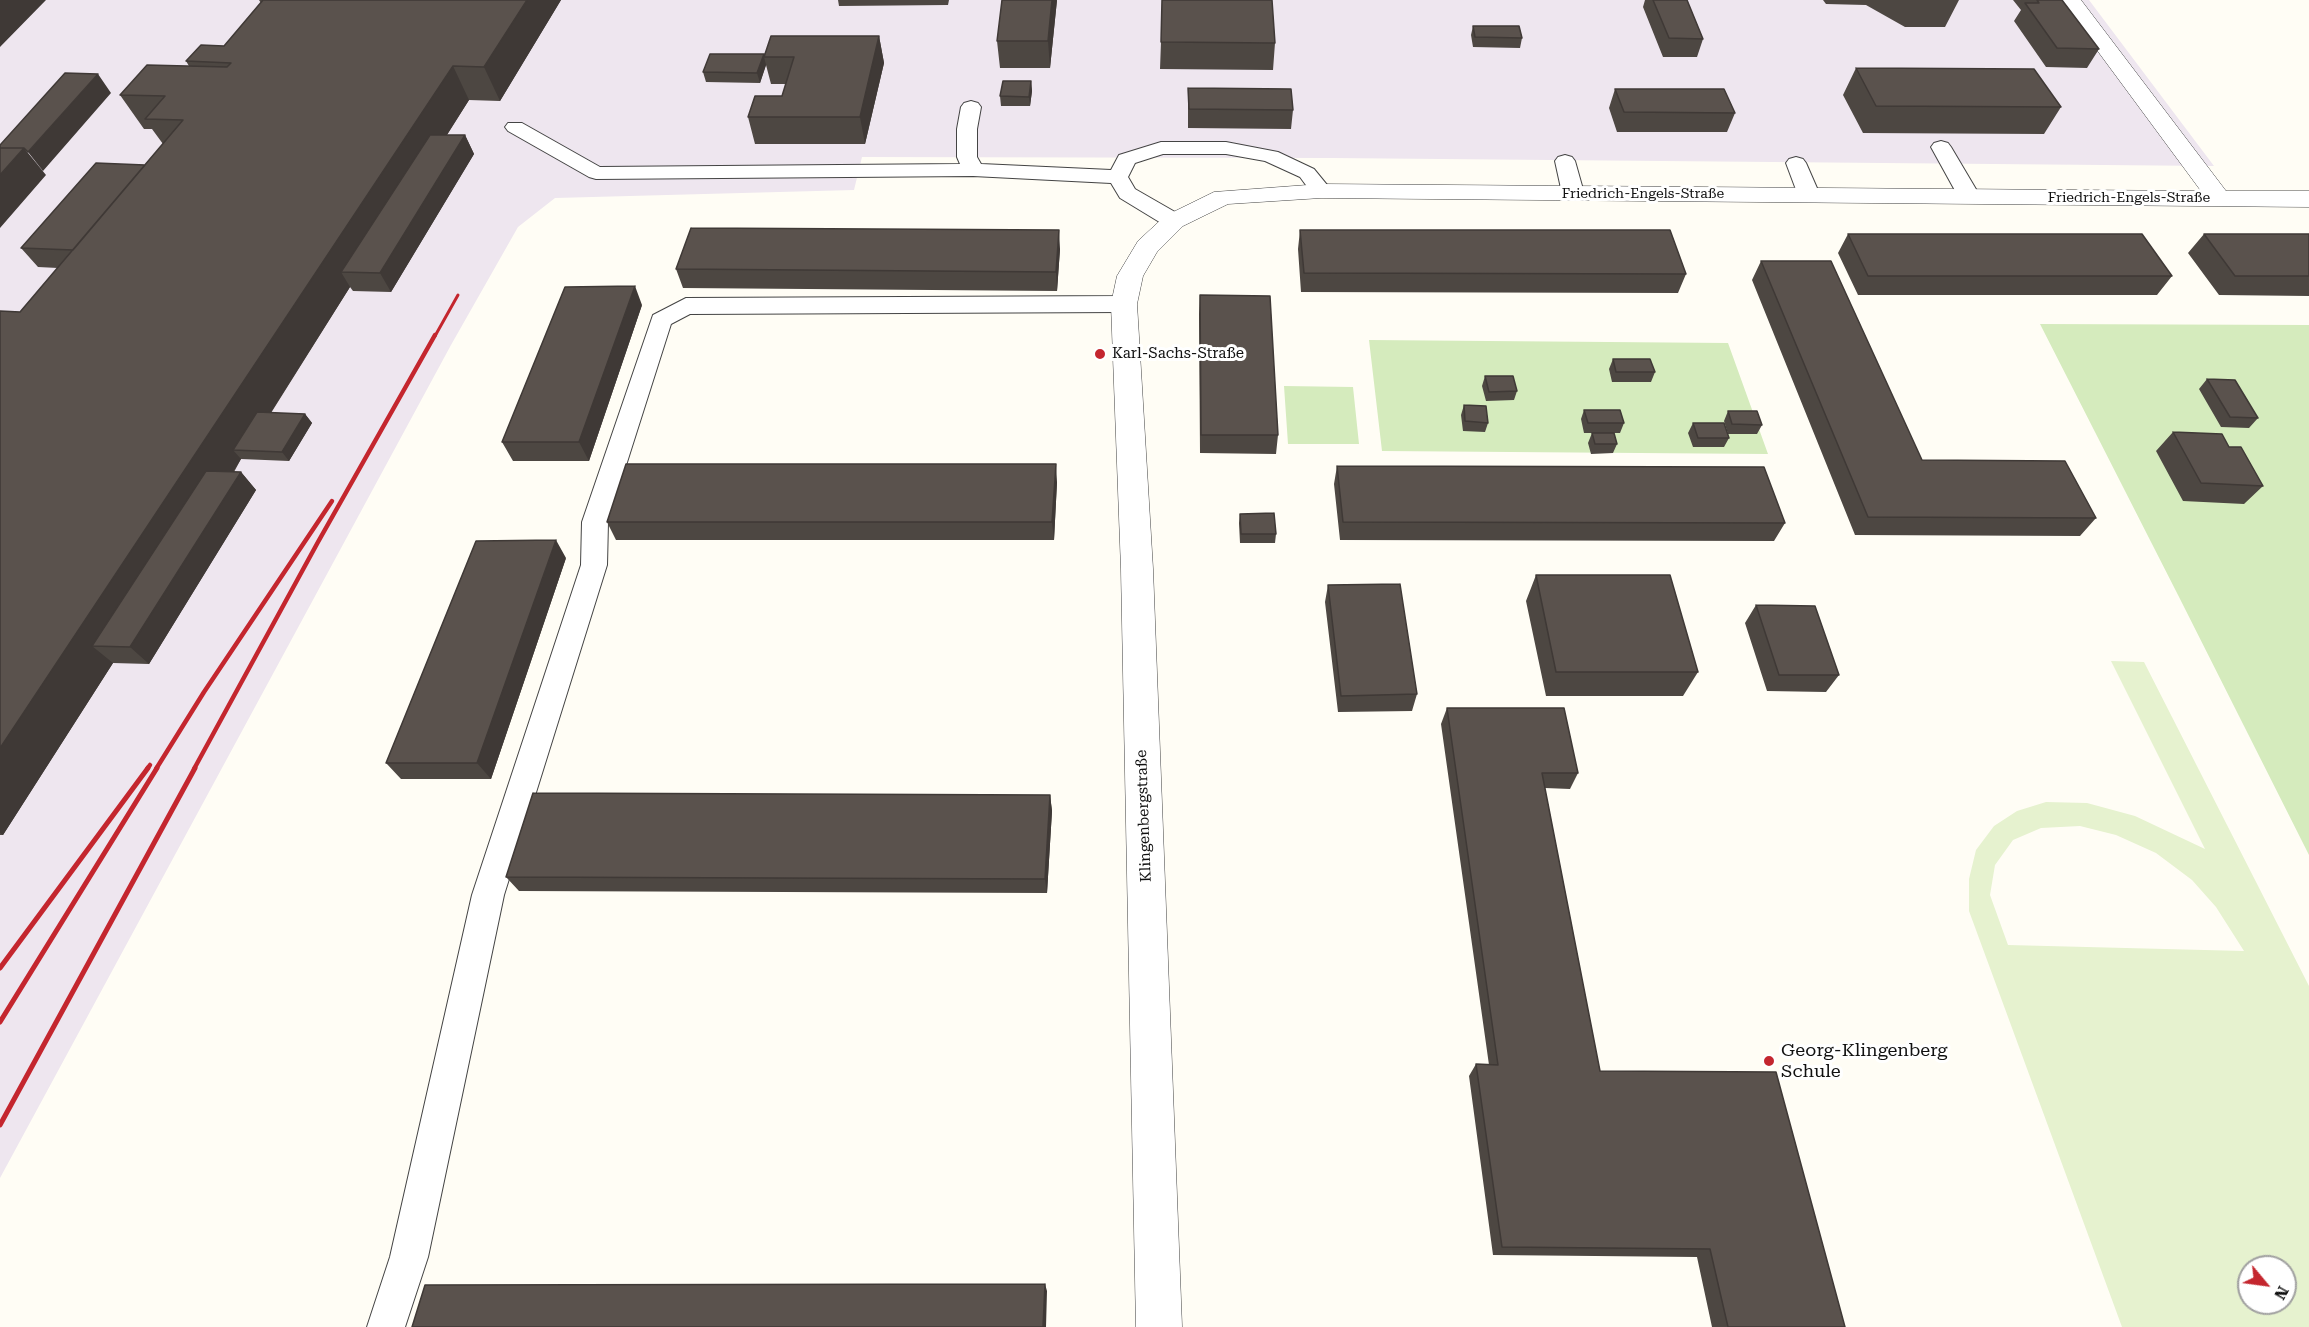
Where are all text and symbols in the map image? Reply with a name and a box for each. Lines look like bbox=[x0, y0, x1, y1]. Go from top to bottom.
street label: Friedrich-Engels-Straße bbox=[1562, 186, 1724, 202]
street label: Friedrich-Engels-Straße bbox=[2048, 190, 2210, 206]
place label: Karl-Sachs-Straße bbox=[1112, 345, 1244, 363]
marker: Karl-Sachs-Straße bbox=[1093, 347, 1107, 361]
street label: Klingenbergstraße bbox=[1133, 749, 1155, 883]
place label: Georg-Klingenberg Schule bbox=[1781, 1040, 1948, 1082]
marker: Georg-Klingenberg Schule bbox=[1762, 1054, 1776, 1068]
north arrow bbox=[2237, 1255, 2297, 1315]
text: N bbox=[2270, 1283, 2293, 1303]

